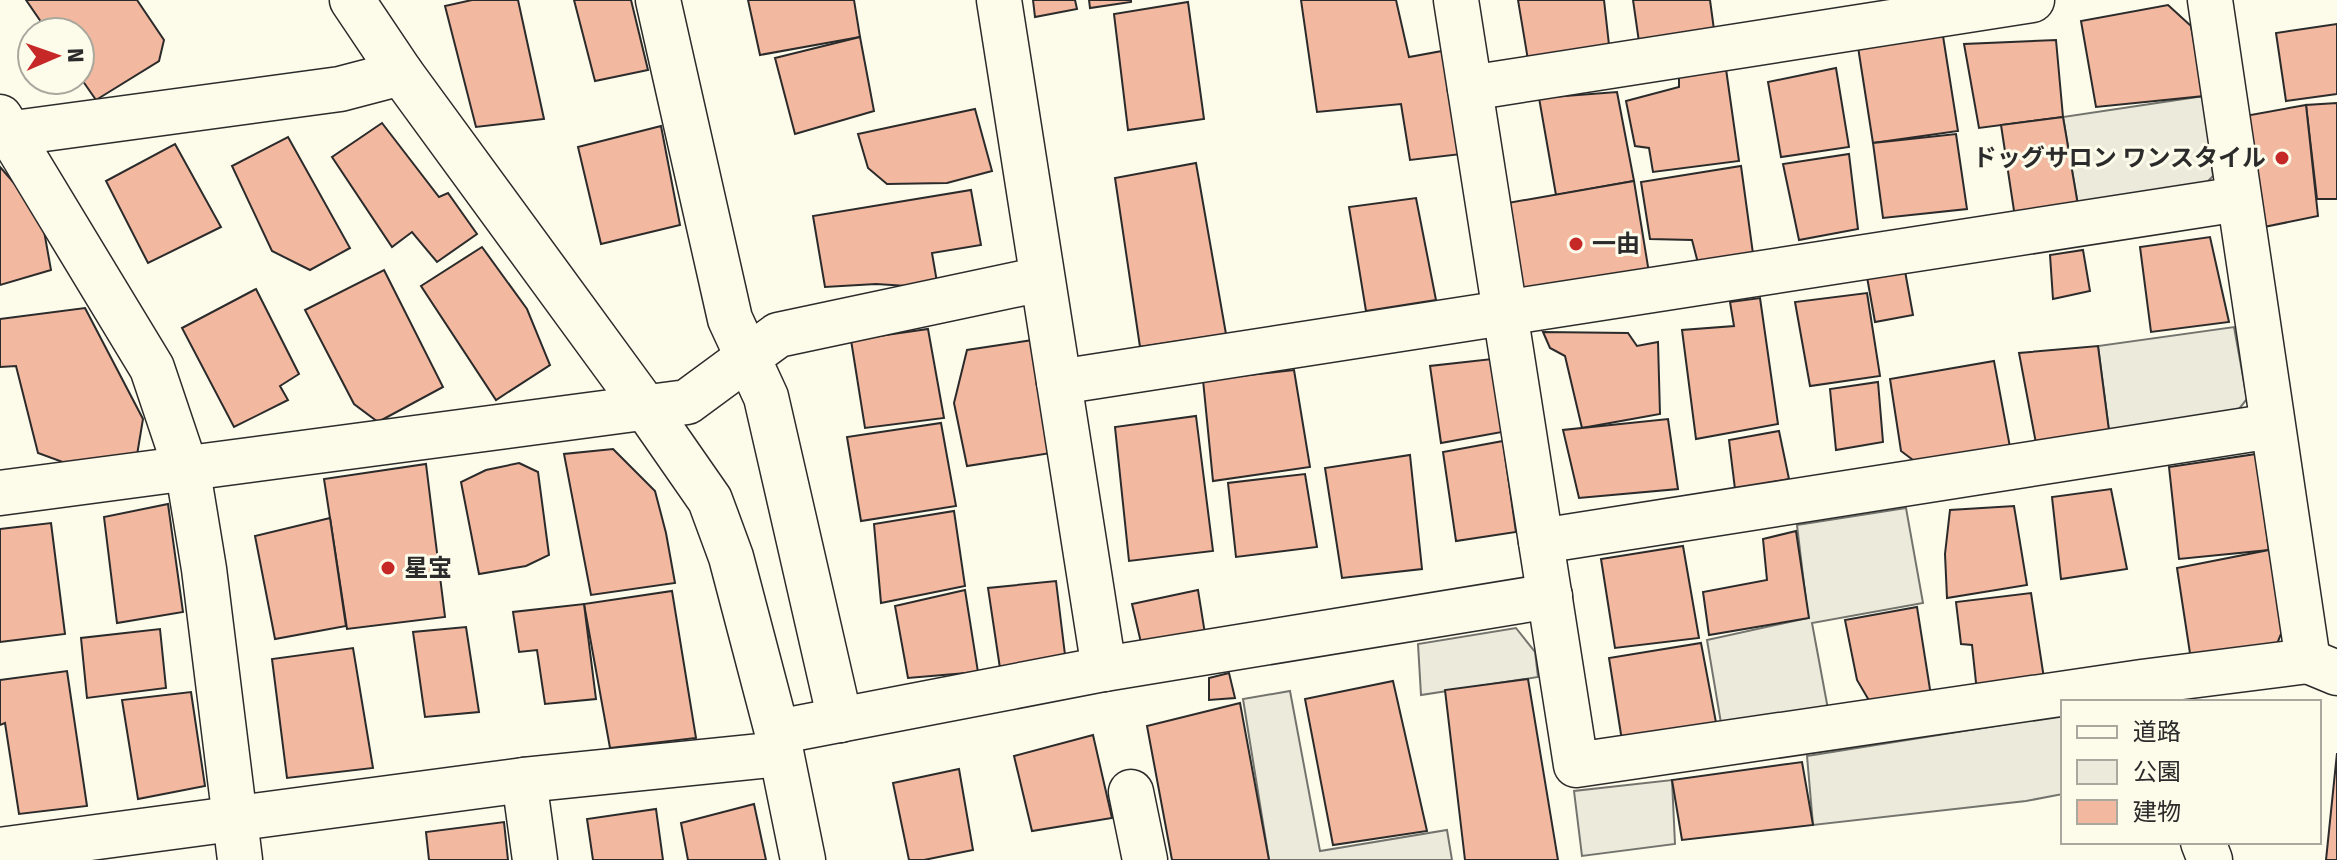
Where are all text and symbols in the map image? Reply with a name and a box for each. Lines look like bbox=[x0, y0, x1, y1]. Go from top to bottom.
north arrow bbox=[16, 16, 96, 96]
text: N bbox=[62, 48, 89, 63]
place label: ドッグサロン ワンスタイル bbox=[1973, 144, 2266, 172]
marker: ドッグサロン ワンスタイル bbox=[2273, 149, 2291, 167]
place label: 一由 bbox=[1592, 230, 1640, 258]
marker: 一由 bbox=[1567, 235, 1585, 253]
place label: 星宝 bbox=[404, 554, 452, 582]
marker: 星宝 bbox=[379, 559, 397, 577]
legend bbox=[2061, 700, 2321, 844]
text: 道路 bbox=[2133, 718, 2181, 746]
text: 公園 bbox=[2133, 758, 2181, 786]
text: 建物 bbox=[2133, 798, 2181, 826]

